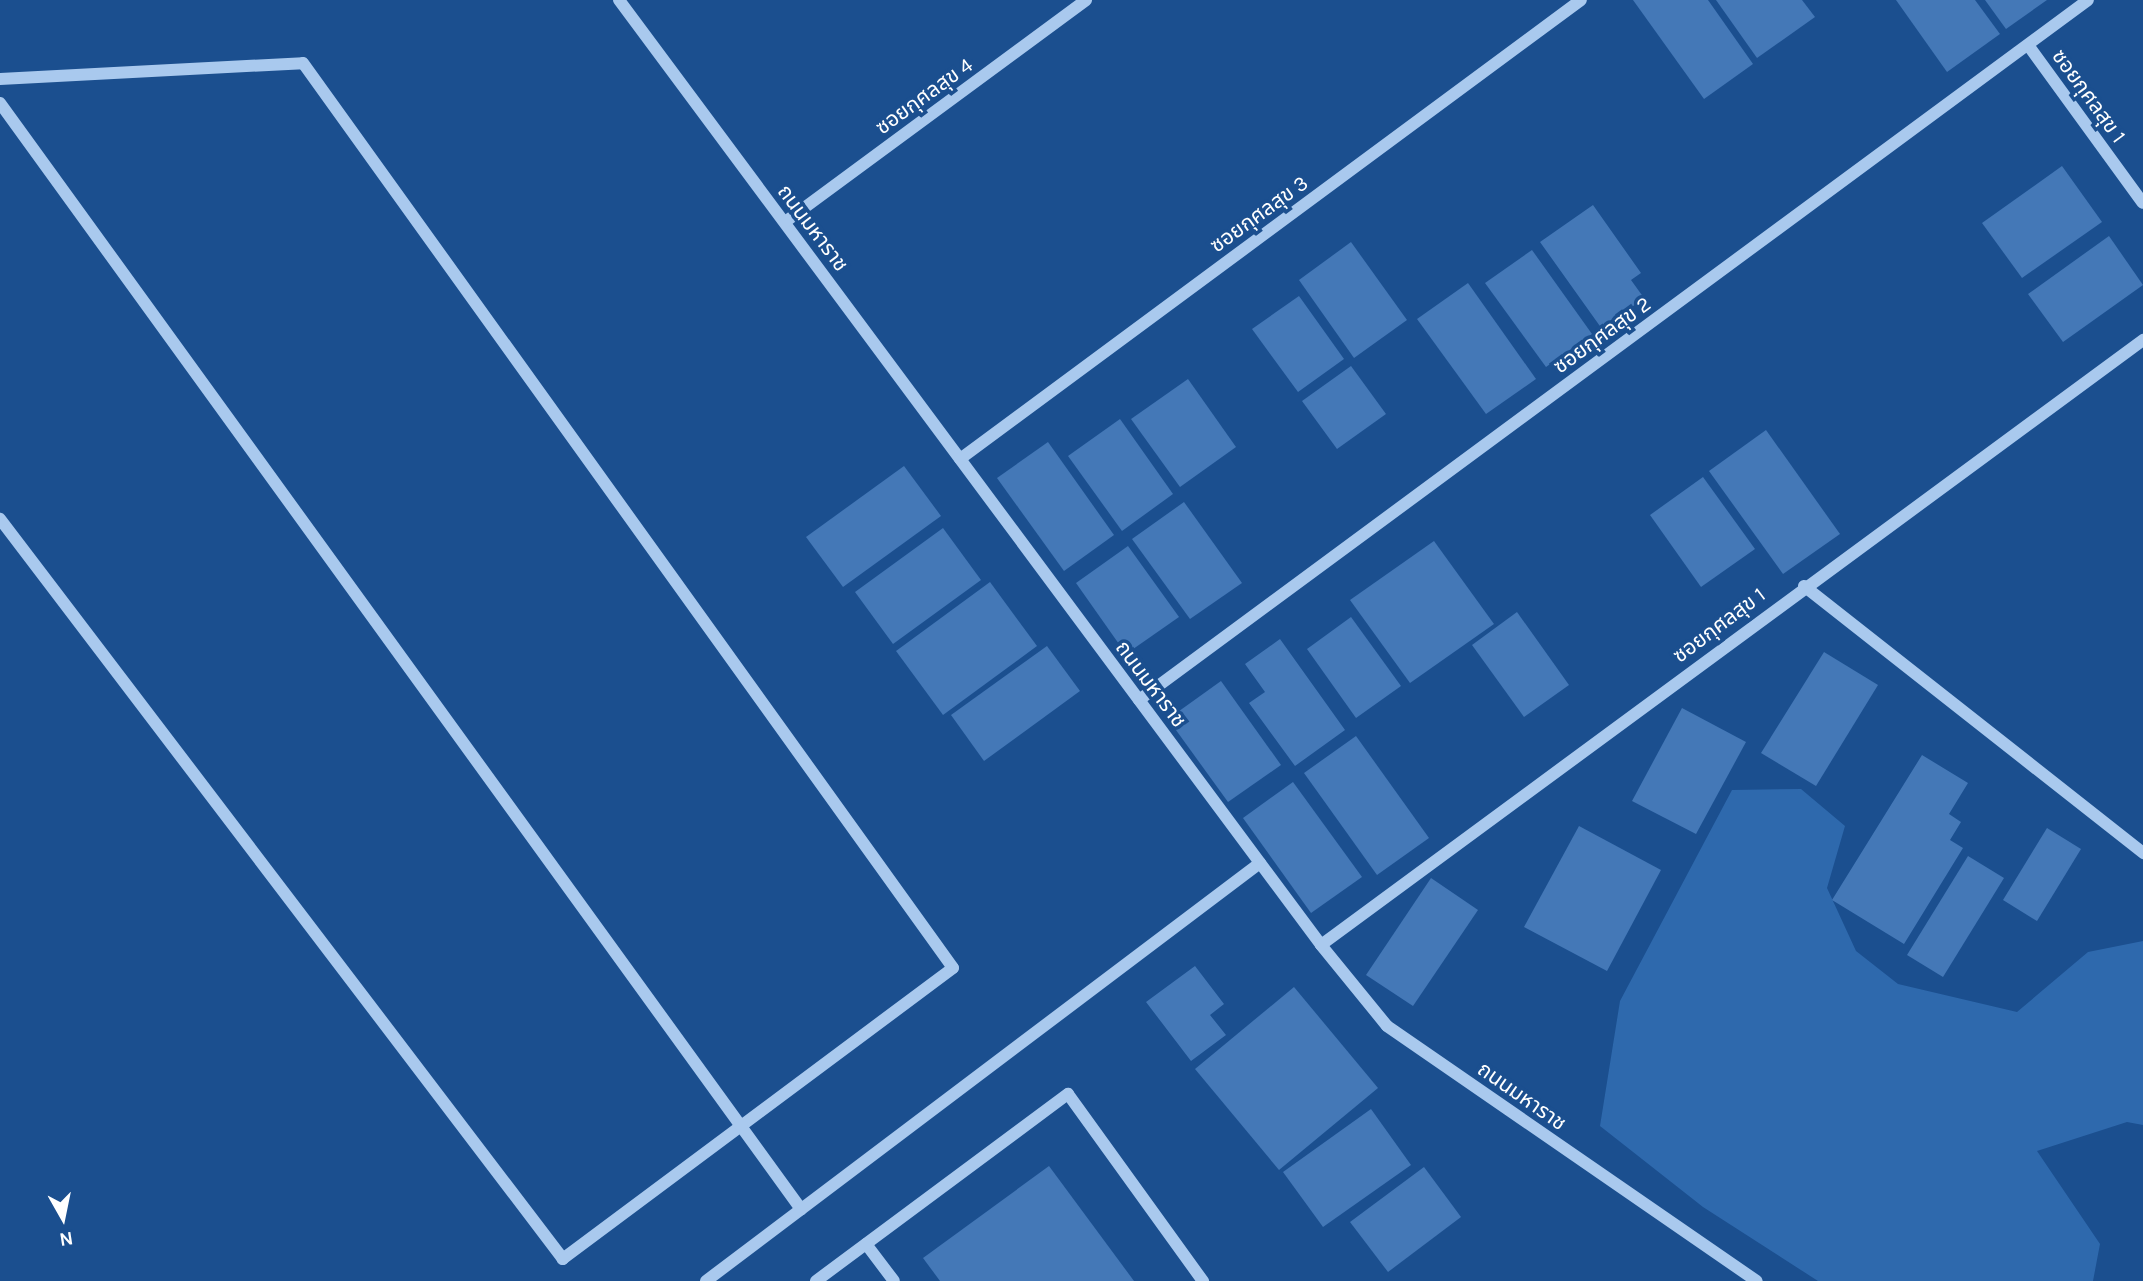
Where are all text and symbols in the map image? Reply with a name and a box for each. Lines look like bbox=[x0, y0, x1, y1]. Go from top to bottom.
street label: ซอยกุศลสุข 1 bbox=[2047, 44, 2131, 148]
street label: ซอยกุศลสุข 4 bbox=[870, 52, 978, 140]
street label: ซอยกุศลสุข 3 bbox=[1205, 170, 1313, 258]
street label: ถนนมหาราช bbox=[772, 180, 854, 276]
street label: ซอยกุศลสุข 2 bbox=[1548, 291, 1656, 379]
street label: ซอยกุศลสุข 1 bbox=[1668, 582, 1770, 668]
street label: ถนนมหาราช bbox=[1110, 636, 1192, 732]
street label: ถนนมหาราช bbox=[1473, 1056, 1571, 1136]
north arrow bbox=[28, 1183, 98, 1253]
text: N bbox=[58, 1227, 75, 1251]

